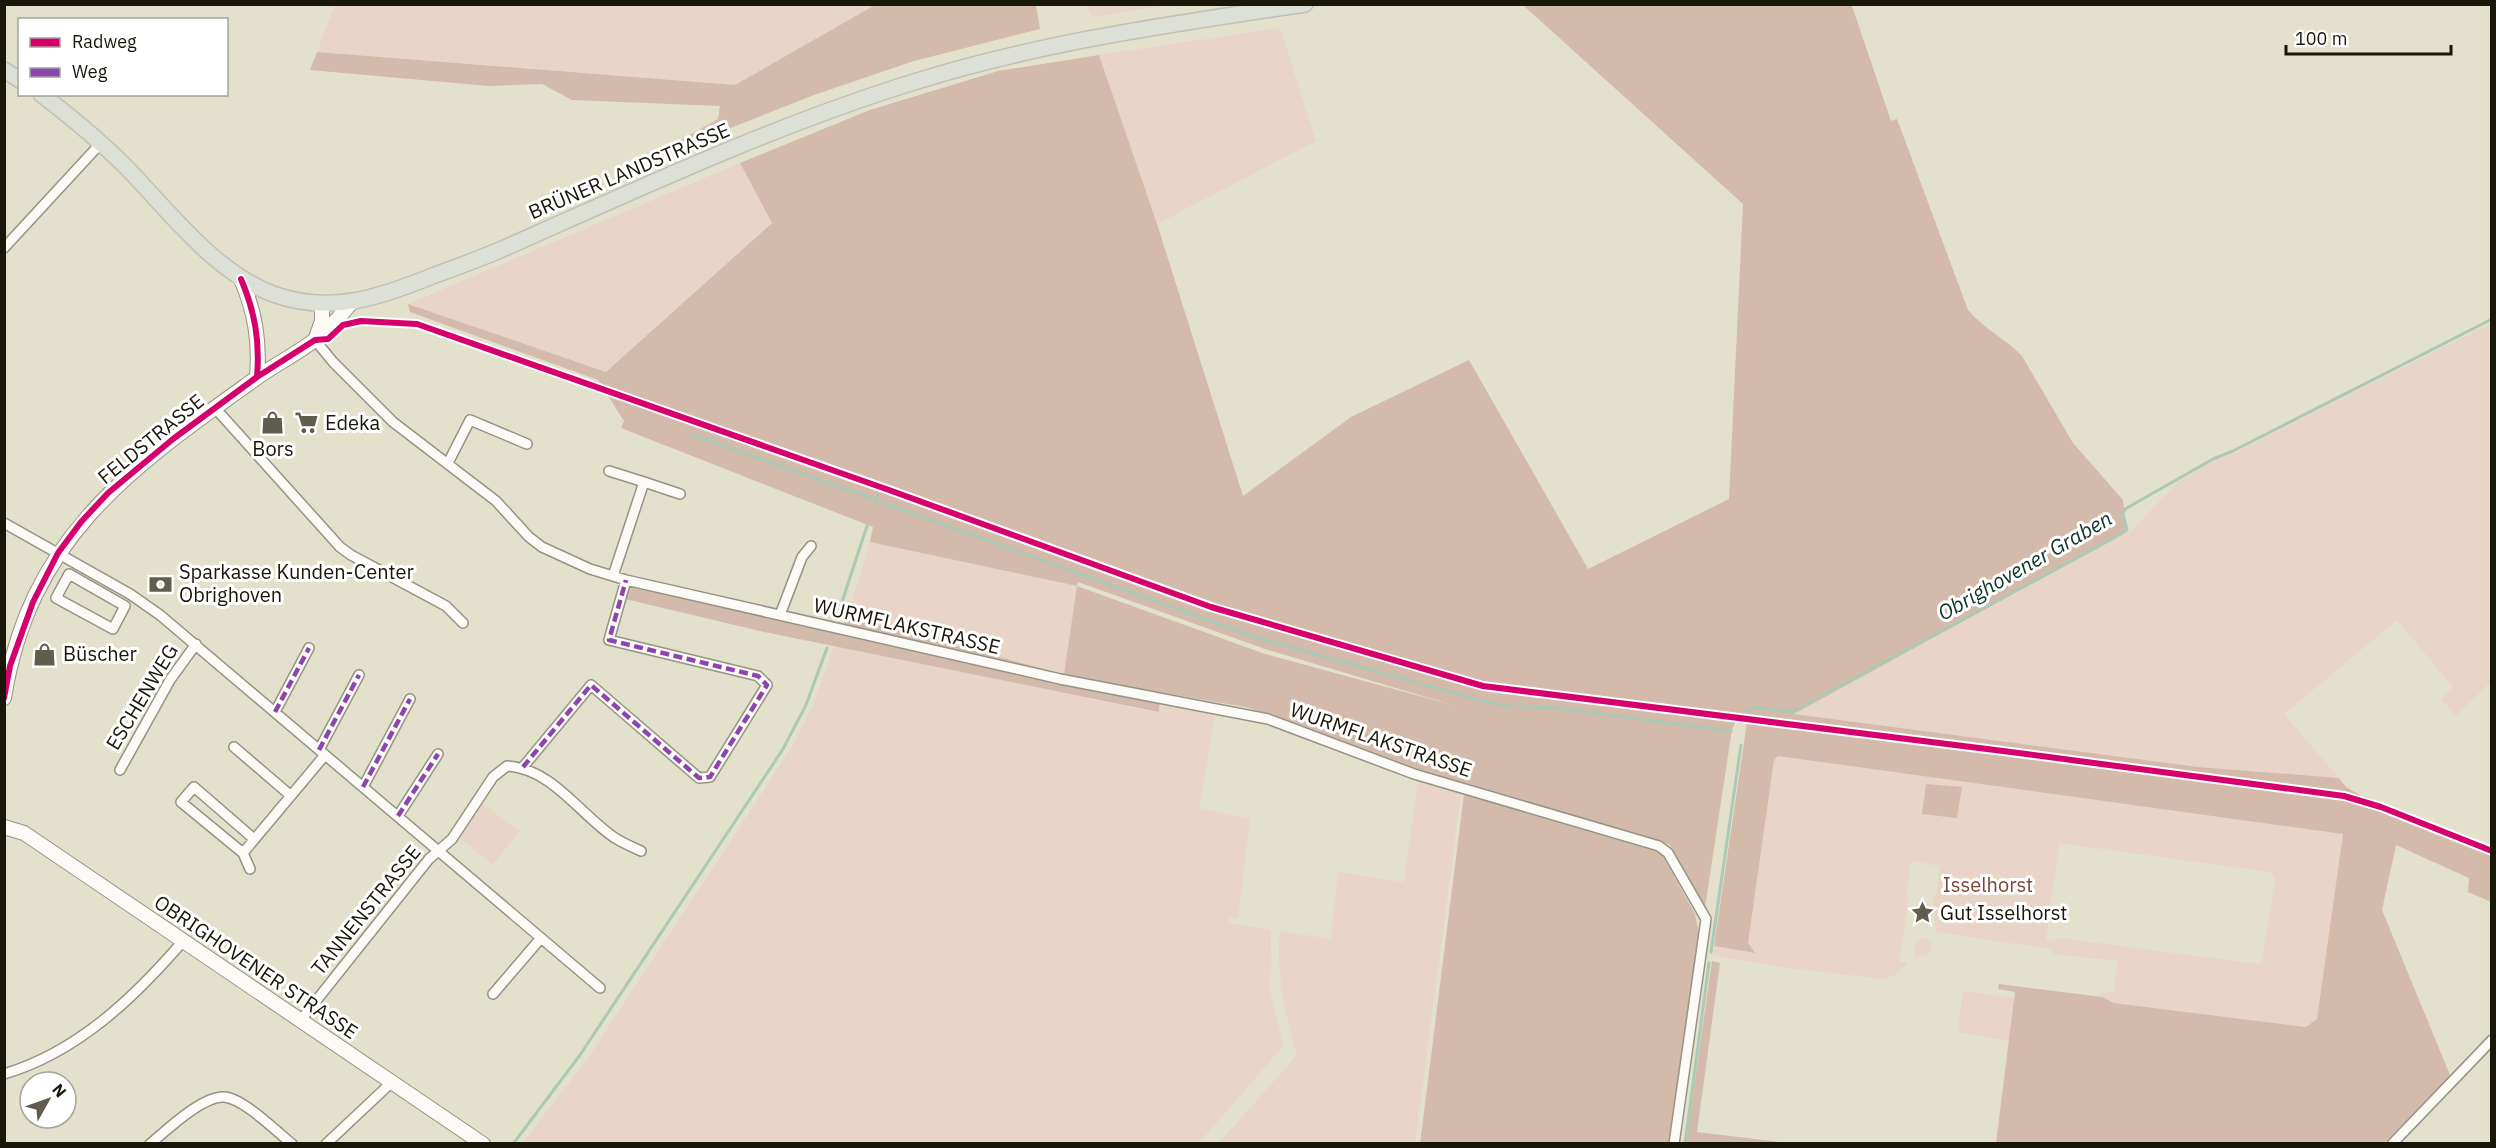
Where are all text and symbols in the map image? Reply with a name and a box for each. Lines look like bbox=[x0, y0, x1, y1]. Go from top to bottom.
legend bbox=[18, 18, 228, 96]
scale bar bbox=[2286, 18, 2451, 56]
text: 100 m bbox=[2295, 27, 2347, 50]
text: Radweg bbox=[72, 30, 137, 53]
text: Weg bbox=[72, 60, 108, 83]
street label: BRÜNER LANDSTRASSE bbox=[524, 116, 734, 225]
street label: FELDSTRASSE bbox=[92, 387, 209, 490]
shop icon: Bors bbox=[260, 409, 286, 435]
place label: Edeka bbox=[325, 409, 380, 436]
supermarket icon: Edeka bbox=[294, 410, 320, 436]
place label: Bors bbox=[252, 435, 294, 462]
water label: Obrighovener Graben bbox=[1932, 504, 2117, 627]
place label: Sparkasse Kunden-Center Obrighoven bbox=[179, 558, 414, 608]
bank icon: Sparkasse Kunden-Center Obrighoven bbox=[148, 571, 174, 597]
street label: WURMFLAKSTRASSE bbox=[811, 591, 1003, 660]
street label: ESCHENWEG bbox=[99, 639, 184, 755]
place label: Büscher bbox=[63, 640, 137, 667]
shop icon: Büscher bbox=[32, 641, 58, 667]
street label: WURMFLAKSTRASSE bbox=[1287, 696, 1476, 783]
street label: TANNENSTRASSE bbox=[305, 839, 427, 980]
park label: Isselhorst bbox=[1943, 871, 2033, 898]
street label: OBRIGHOVENER STRASSE bbox=[149, 888, 363, 1045]
place label: Gut Isselhorst bbox=[1940, 899, 2067, 926]
place icon: Gut Isselhorst bbox=[1909, 900, 1935, 926]
north arrow bbox=[18, 1070, 78, 1130]
text: N bbox=[48, 1079, 71, 1101]

